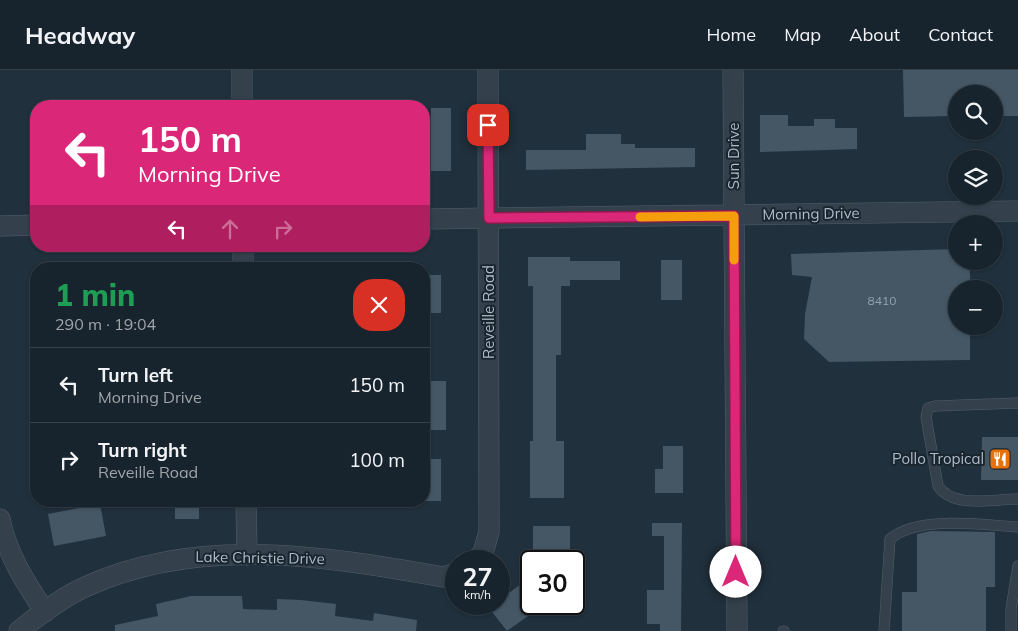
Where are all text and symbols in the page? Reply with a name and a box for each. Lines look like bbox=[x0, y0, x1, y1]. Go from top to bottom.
text: Headway bbox=[25, 20, 135, 50]
text: Home bbox=[706, 23, 756, 46]
text: Map bbox=[784, 23, 821, 46]
text: About bbox=[849, 23, 900, 46]
text: Contact bbox=[928, 23, 993, 46]
map controls bbox=[948, 85, 1003, 335]
button: search bbox=[948, 85, 1003, 140]
pin bbox=[467, 104, 509, 146]
icon: arrive bbox=[474, 111, 502, 139]
text: 150 m bbox=[138, 117, 242, 161]
icon: left bbox=[55, 120, 120, 185]
street label: Sun Drive bbox=[724, 123, 743, 189]
button: layers bbox=[948, 150, 1003, 205]
text: Morning Drive bbox=[138, 160, 281, 188]
street label: Morning Drive bbox=[762, 203, 860, 224]
icon: left bbox=[163, 215, 191, 243]
icon: ahead bbox=[216, 215, 244, 243]
icon: right bbox=[269, 215, 297, 243]
button: + bbox=[948, 215, 1003, 270]
street label: Reveille Road bbox=[479, 265, 498, 359]
text: 1 min bbox=[55, 276, 135, 314]
button: close bbox=[353, 279, 405, 331]
button: − bbox=[948, 280, 1003, 335]
house number: 8410 bbox=[868, 293, 896, 308]
text: 290 m · 19:04 bbox=[55, 314, 156, 334]
text: Turn left bbox=[98, 363, 173, 387]
icon: left bbox=[55, 371, 83, 399]
text: 150 m bbox=[349, 373, 405, 397]
text: Morning Drive bbox=[98, 387, 202, 407]
text: Turn right bbox=[98, 438, 187, 462]
icon: right bbox=[55, 446, 83, 474]
restaurant icon: Pollo Tropical bbox=[988, 447, 1012, 471]
text: 100 m bbox=[349, 448, 405, 472]
place label: Pollo Tropical bbox=[892, 449, 984, 468]
text: Reveille Road bbox=[98, 462, 198, 482]
position arrow bbox=[709, 545, 761, 597]
street label: Lake Christie Drive bbox=[195, 547, 325, 568]
speed limit sign: 30 bbox=[520, 550, 585, 615]
text: 27 bbox=[462, 561, 493, 592]
text: km/h bbox=[464, 587, 491, 602]

